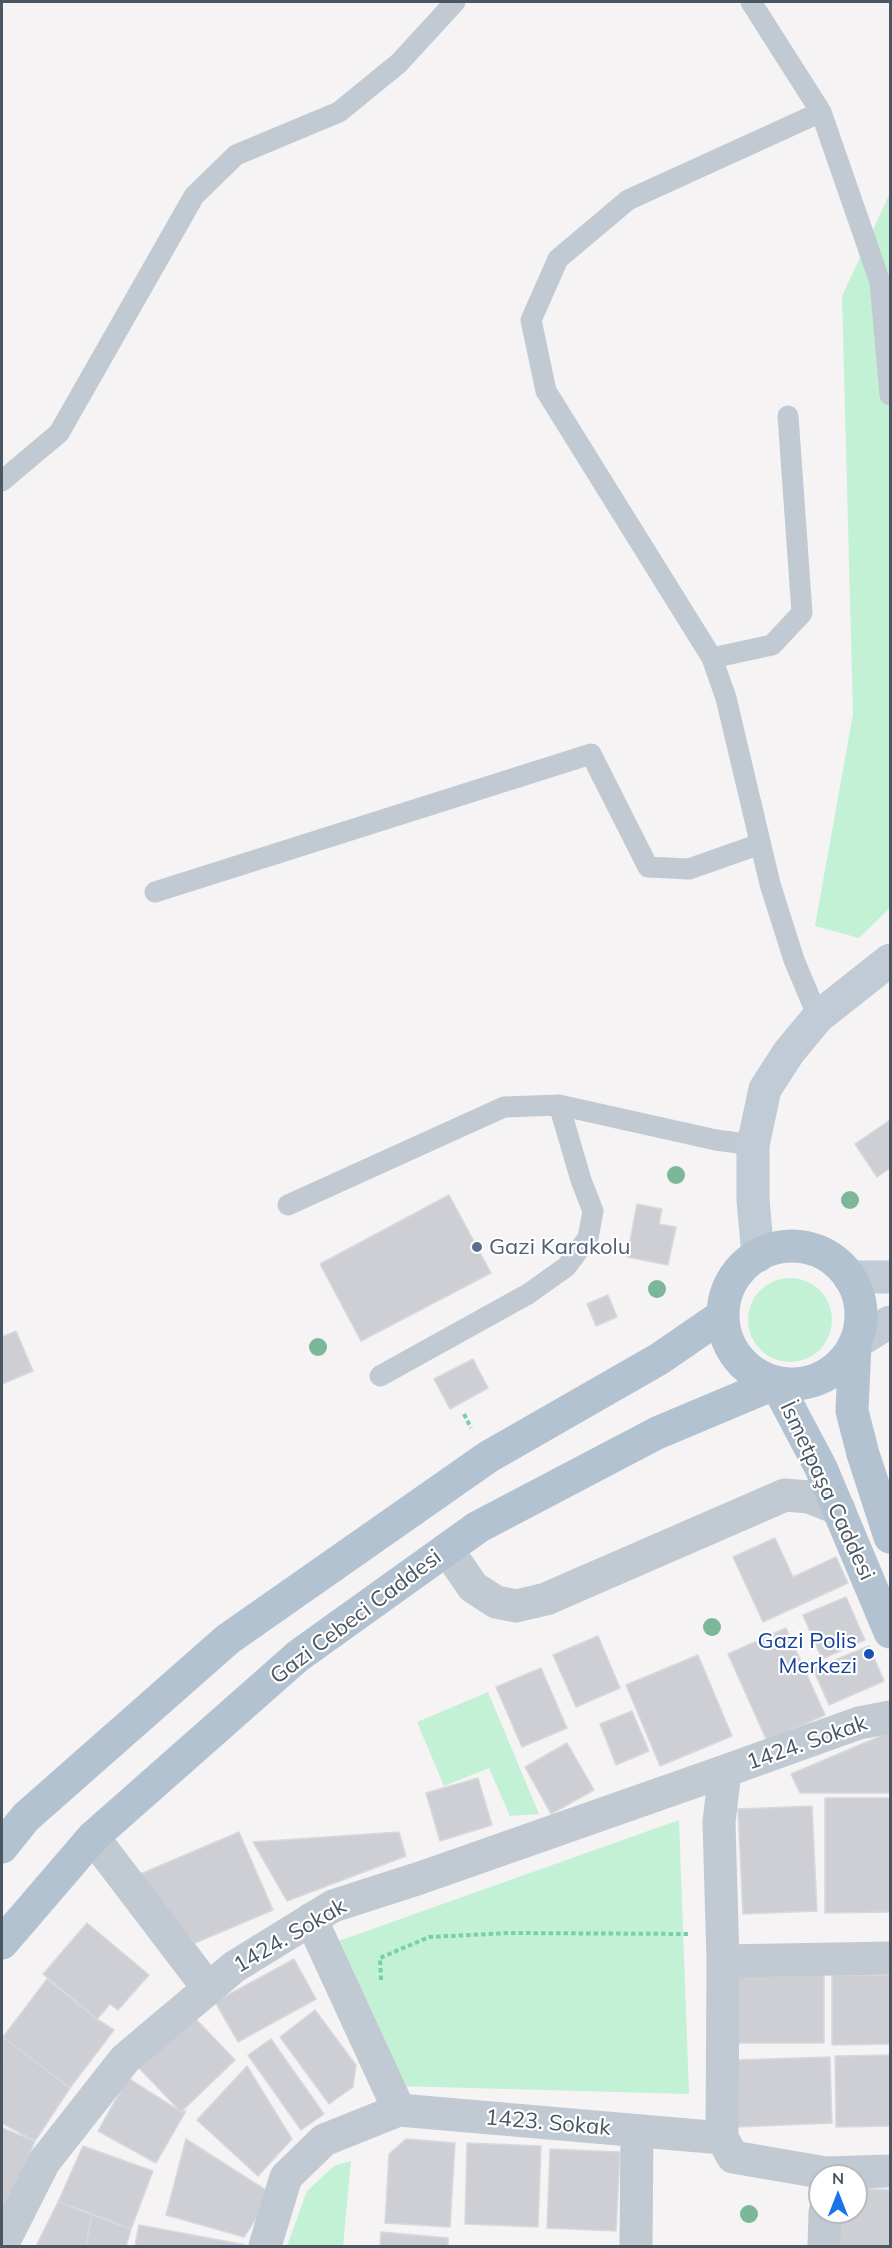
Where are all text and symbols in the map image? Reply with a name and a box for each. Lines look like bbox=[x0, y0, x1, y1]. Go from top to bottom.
place label: Gazi Karakolu bbox=[489, 1234, 630, 1260]
marker: Gazi Karakolu bbox=[470, 1240, 484, 1254]
street label: İsmetpaşa Caddesi bbox=[774, 1397, 880, 1585]
street label: Gazi Cebeci Caddesi bbox=[265, 1544, 447, 1690]
place label: Gazi Polis Merkezi bbox=[758, 1628, 857, 1680]
marker: Gazi Polis Merkezi bbox=[862, 1647, 876, 1661]
street label: 1424. Sokak bbox=[743, 1710, 871, 1776]
street label: 1424. Sokak bbox=[229, 1893, 351, 1979]
street label: 1423. Sokak bbox=[484, 2104, 612, 2142]
north arrow bbox=[808, 2164, 868, 2224]
text: N bbox=[832, 2168, 844, 2188]

